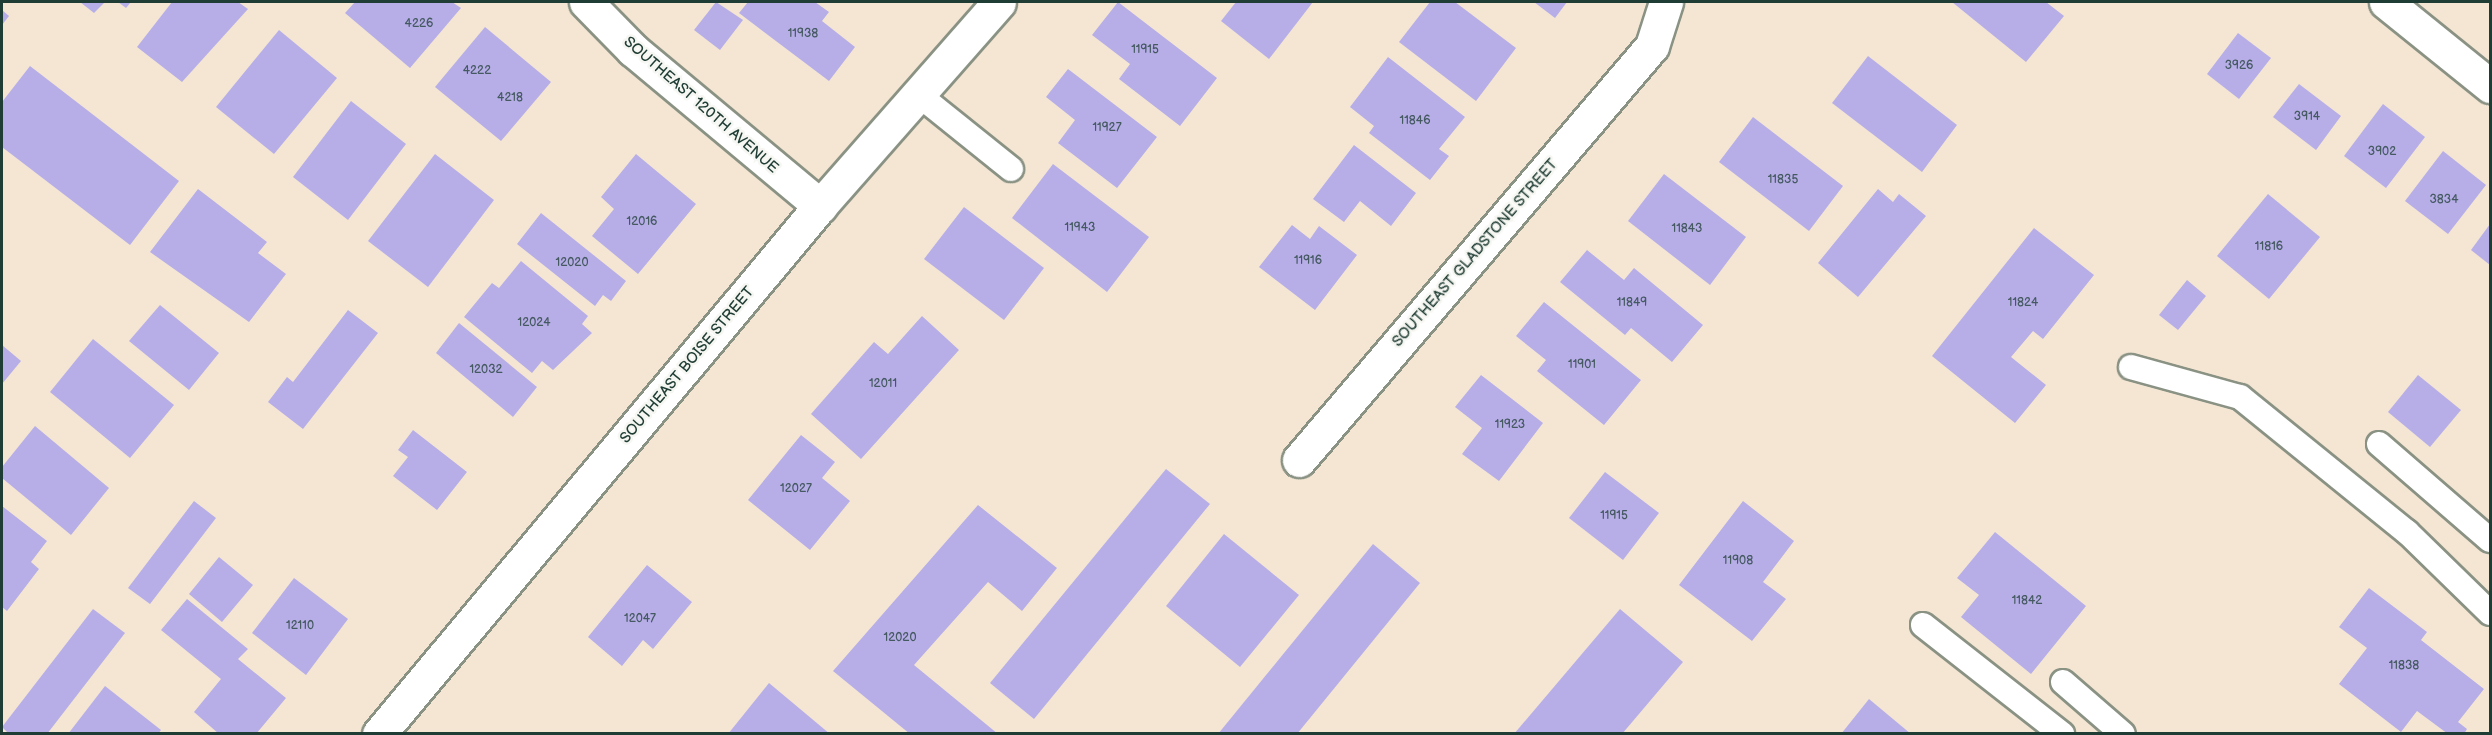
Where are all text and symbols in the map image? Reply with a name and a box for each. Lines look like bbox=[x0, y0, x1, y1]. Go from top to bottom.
house number: 4226 bbox=[405, 17, 433, 31]
house number: 11938 bbox=[788, 27, 818, 41]
street label: SOUTHEAST 120TH AVENUE bbox=[620, 33, 782, 177]
house number: 11915 bbox=[1131, 43, 1159, 57]
house number: 3926 bbox=[2225, 59, 2253, 73]
house number: 4222 bbox=[463, 64, 491, 78]
house number: 4218 bbox=[497, 91, 523, 105]
house number: 3914 bbox=[2294, 110, 2320, 124]
house number: 11846 bbox=[1400, 114, 1430, 128]
house number: 11927 bbox=[1092, 121, 1122, 135]
house number: 3902 bbox=[2368, 145, 2396, 159]
street label: SOUTHEAST GLADSTONE STREET bbox=[1388, 155, 1562, 351]
house number: 11835 bbox=[1768, 173, 1798, 187]
house number: 3834 bbox=[2429, 193, 2459, 207]
house number: 12016 bbox=[627, 215, 657, 229]
house number: 11943 bbox=[1065, 221, 1095, 235]
house number: 11843 bbox=[1672, 222, 1702, 236]
house number: 11816 bbox=[2255, 240, 2283, 254]
house number: 11916 bbox=[1294, 254, 1322, 268]
house number: 12020 bbox=[556, 256, 588, 270]
street label: SOUTHEAST BOISE STREET bbox=[616, 283, 758, 447]
house number: 11849 bbox=[1617, 296, 1647, 310]
house number: 11824 bbox=[2008, 296, 2038, 310]
house number: 12024 bbox=[518, 316, 550, 330]
house number: 11901 bbox=[1568, 358, 1596, 372]
house number: 12032 bbox=[469, 363, 503, 377]
house number: 12011 bbox=[869, 377, 897, 391]
house number: 11923 bbox=[1495, 418, 1525, 432]
house number: 12027 bbox=[780, 482, 812, 496]
house number: 11915 bbox=[1600, 509, 1628, 523]
house number: 11908 bbox=[1723, 554, 1753, 568]
house number: 11842 bbox=[2012, 594, 2042, 608]
house number: 12047 bbox=[624, 612, 656, 626]
house number: 12110 bbox=[286, 619, 314, 633]
house number: 12020 bbox=[884, 631, 916, 645]
house number: 11838 bbox=[2389, 659, 2419, 673]

